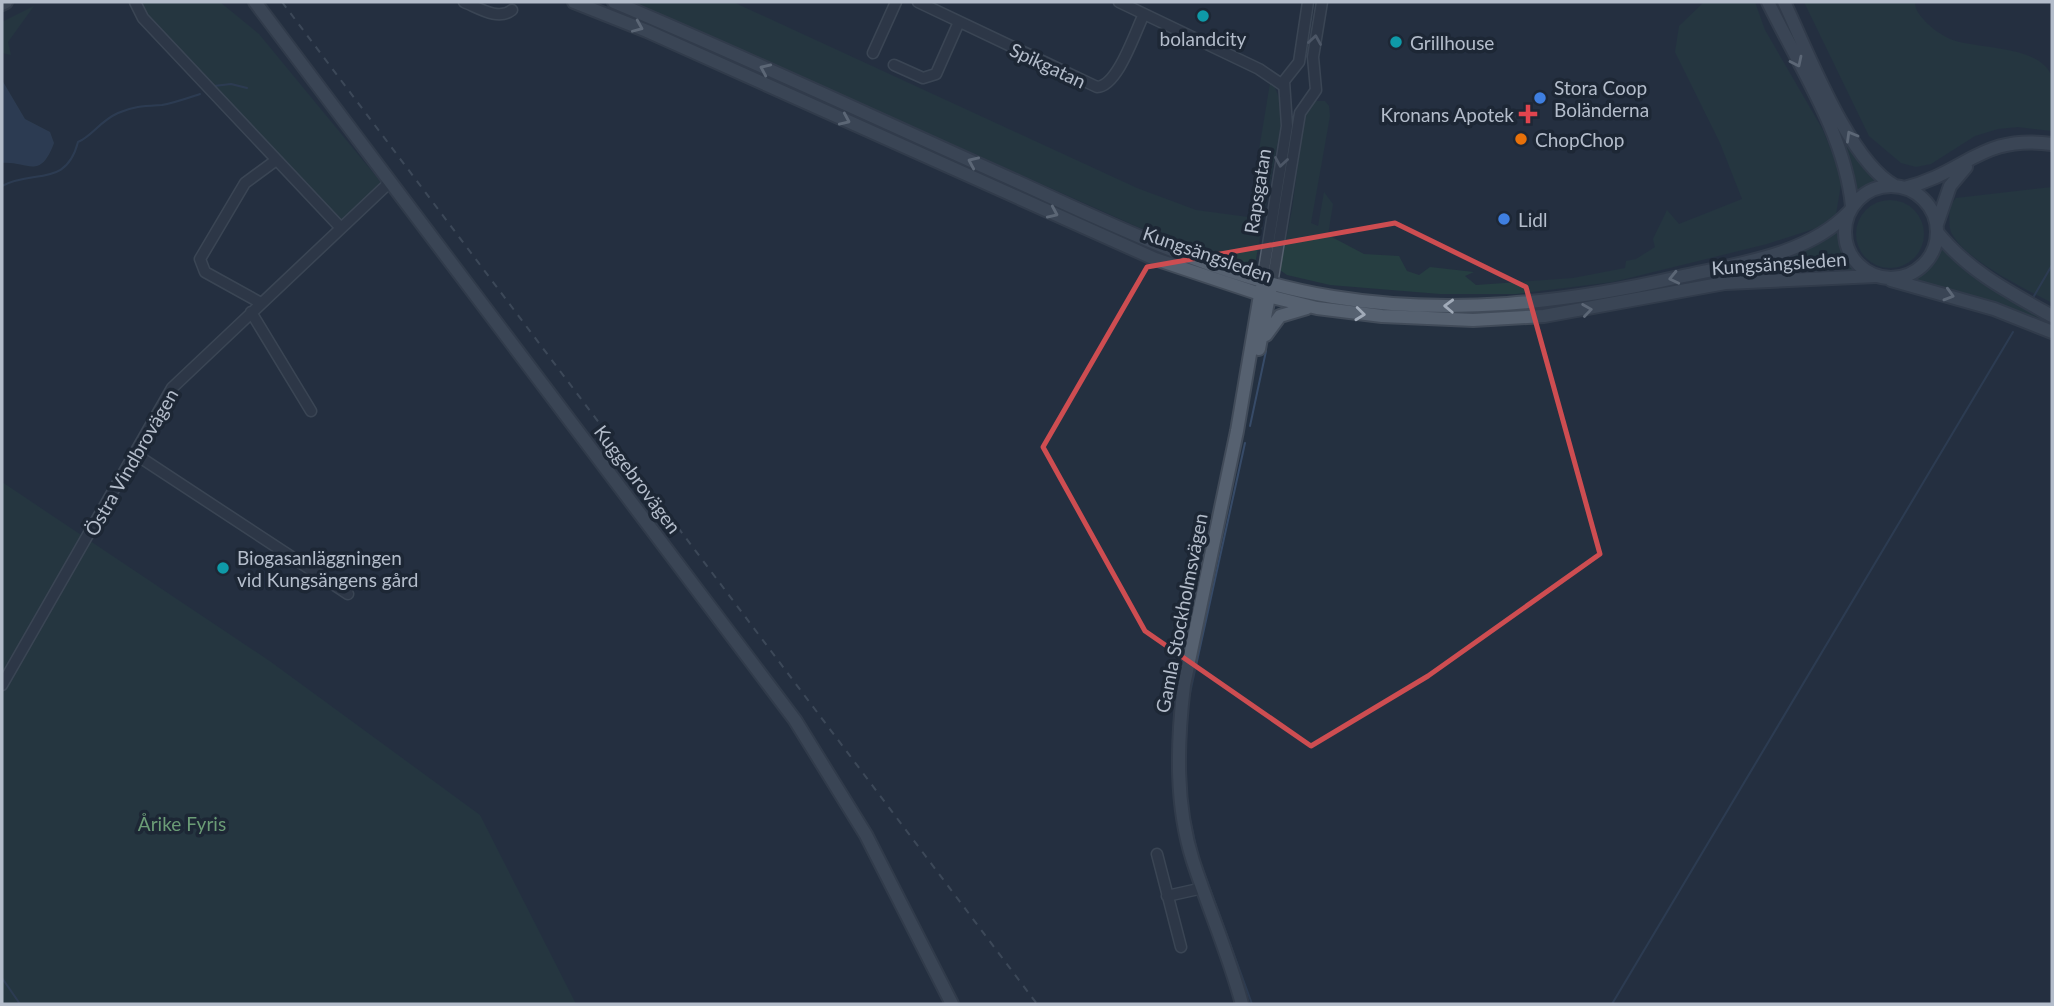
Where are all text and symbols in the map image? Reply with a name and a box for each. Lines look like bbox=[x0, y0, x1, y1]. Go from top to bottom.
marker: bolandcity bbox=[1195, 8, 1211, 24]
one-way arrow bbox=[630, 19, 643, 33]
place label: bolandcity bbox=[1160, 27, 1247, 50]
place label: Grillhouse bbox=[1410, 31, 1494, 54]
one-way arrow bbox=[1307, 34, 1322, 46]
marker: Grillhouse bbox=[1388, 34, 1404, 50]
street label: Spikgatan bbox=[1006, 37, 1090, 93]
one-way arrow bbox=[1789, 55, 1803, 67]
one-way arrow bbox=[760, 63, 773, 77]
place label: Stora Coop Boländerna bbox=[1554, 76, 1649, 121]
marker: Stora Coop Boländerna bbox=[1532, 90, 1548, 106]
place label: Kronans Apotek bbox=[1380, 103, 1514, 126]
marker: Kronans Apotek bbox=[1520, 106, 1536, 122]
one-way arrow bbox=[838, 112, 850, 126]
place label: ChopChop bbox=[1535, 128, 1624, 151]
marker: ChopChop bbox=[1513, 131, 1529, 147]
one-way arrow bbox=[1846, 131, 1859, 143]
street label: Rapsgatan bbox=[1239, 147, 1275, 235]
one-way arrow bbox=[968, 156, 980, 170]
one-way arrow bbox=[1274, 156, 1289, 168]
one-way arrow bbox=[1045, 205, 1058, 219]
place label: Lidl bbox=[1518, 208, 1547, 231]
marker: Lidl bbox=[1496, 211, 1512, 227]
street label: Kungsängsleden bbox=[1140, 221, 1276, 287]
street label: Kungsängsleden bbox=[1711, 247, 1847, 279]
one-way arrow bbox=[1668, 270, 1680, 284]
one-way arrow bbox=[1943, 287, 1955, 302]
one-way arrow bbox=[1443, 299, 1454, 314]
one-way arrow bbox=[1581, 302, 1593, 317]
one-way arrow bbox=[1355, 306, 1366, 321]
street label: Östra Vindbrovägen bbox=[79, 384, 183, 540]
street label: Kuggebrovägen bbox=[590, 420, 686, 538]
street label: Gamla Stockholmsvägen bbox=[1150, 511, 1212, 715]
place label: Biogasanläggningen vid Kungsängens gård bbox=[237, 546, 418, 591]
marker: Biogasanläggningen vid Kungsängens gård bbox=[215, 560, 231, 576]
park label: Årike Fyris bbox=[138, 812, 226, 835]

